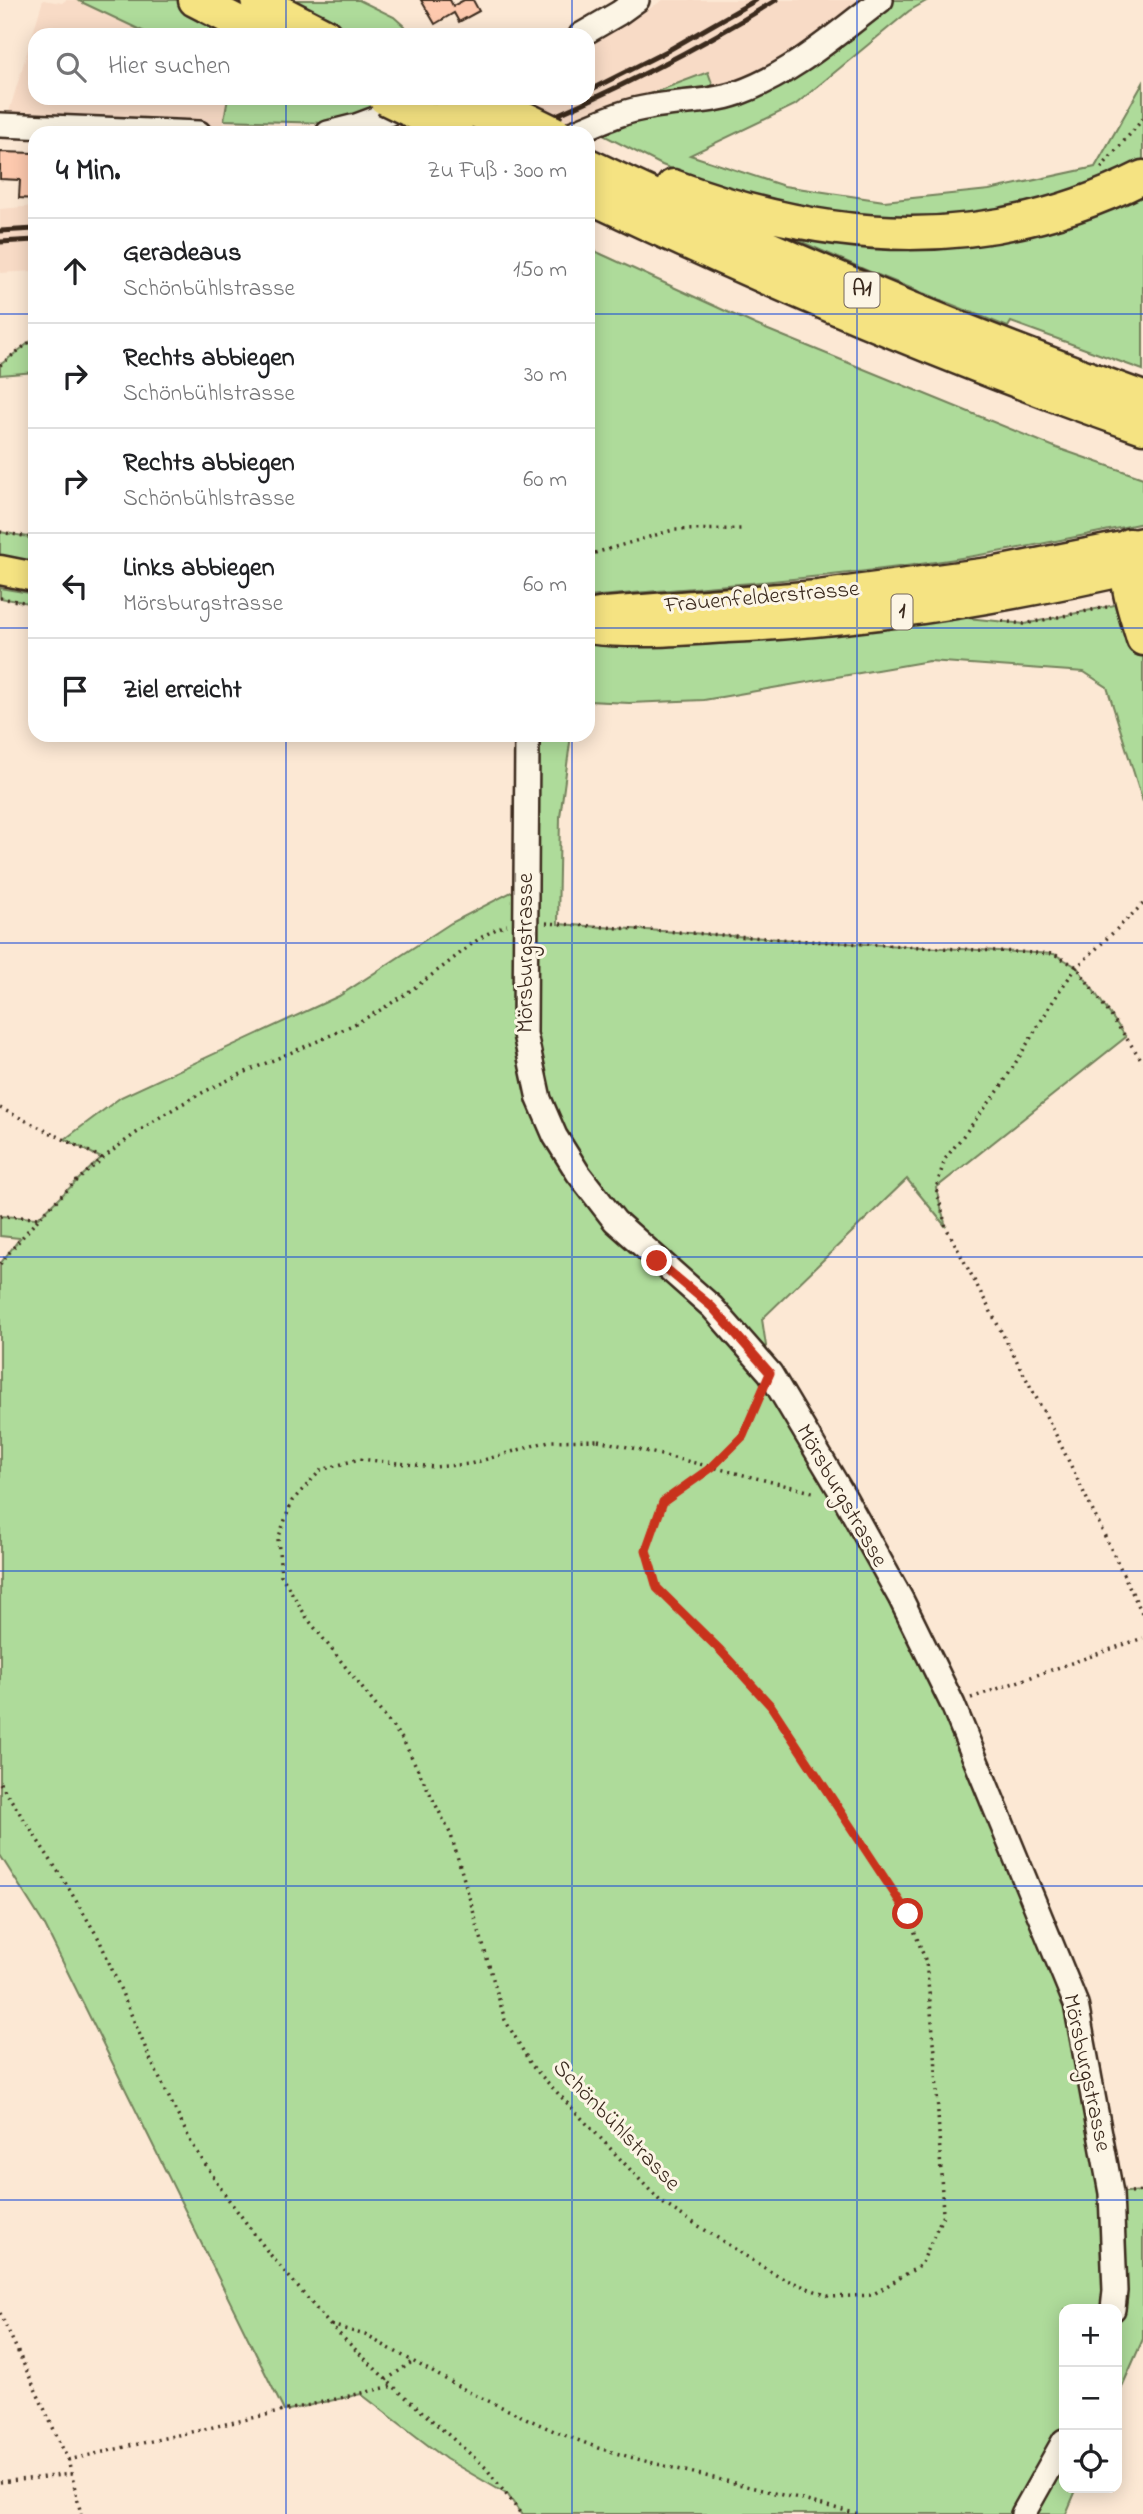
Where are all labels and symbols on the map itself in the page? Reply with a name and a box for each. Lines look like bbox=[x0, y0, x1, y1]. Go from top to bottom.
road number: A1 bbox=[844, 272, 880, 308]
street label: Frauenfelderstrasse bbox=[662, 573, 861, 623]
road number: 1 bbox=[892, 594, 912, 630]
street label: Mörsburgstrasse bbox=[510, 872, 544, 1033]
route end bbox=[641, 1245, 672, 1276]
street label: Mörsburgstrasse bbox=[786, 1418, 896, 1575]
route start bbox=[892, 1898, 923, 1929]
street label: Mörsburgstrasse bbox=[1052, 1991, 1119, 2156]
street label: Schönbühlstrasse bbox=[544, 2053, 688, 2200]

